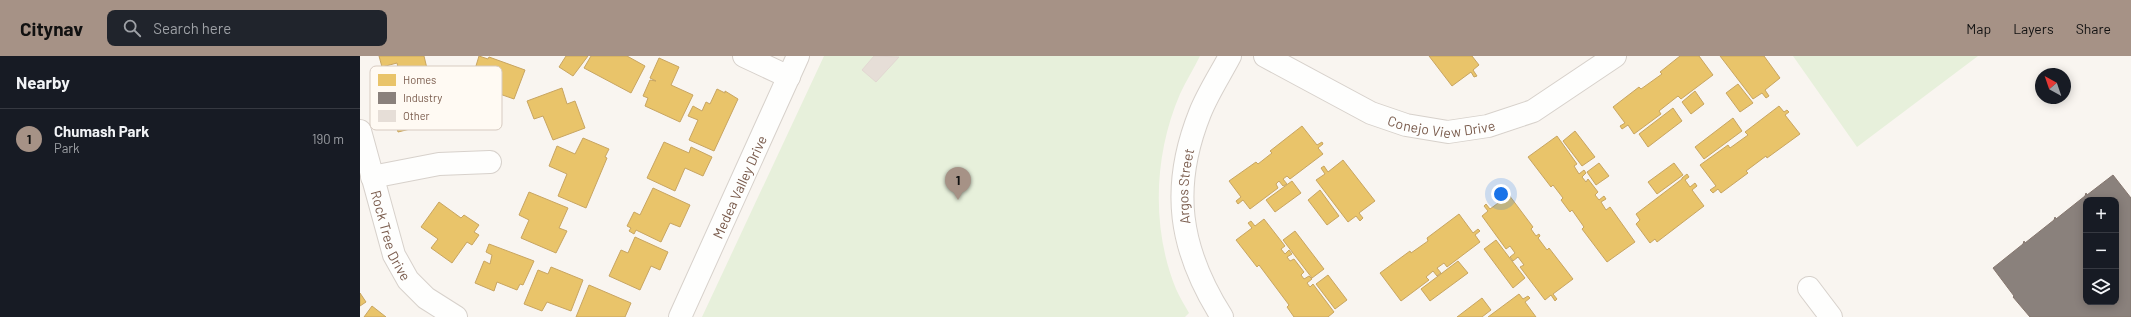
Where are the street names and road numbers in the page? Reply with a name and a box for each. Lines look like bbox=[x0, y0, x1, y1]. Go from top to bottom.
street label: Conejo View Drive bbox=[1386, 111, 1497, 141]
street label: Medea Valley Drive bbox=[708, 132, 770, 241]
street label: Argos Street bbox=[1174, 146, 1197, 225]
street label: Rock Tree Drive bbox=[368, 188, 415, 283]

